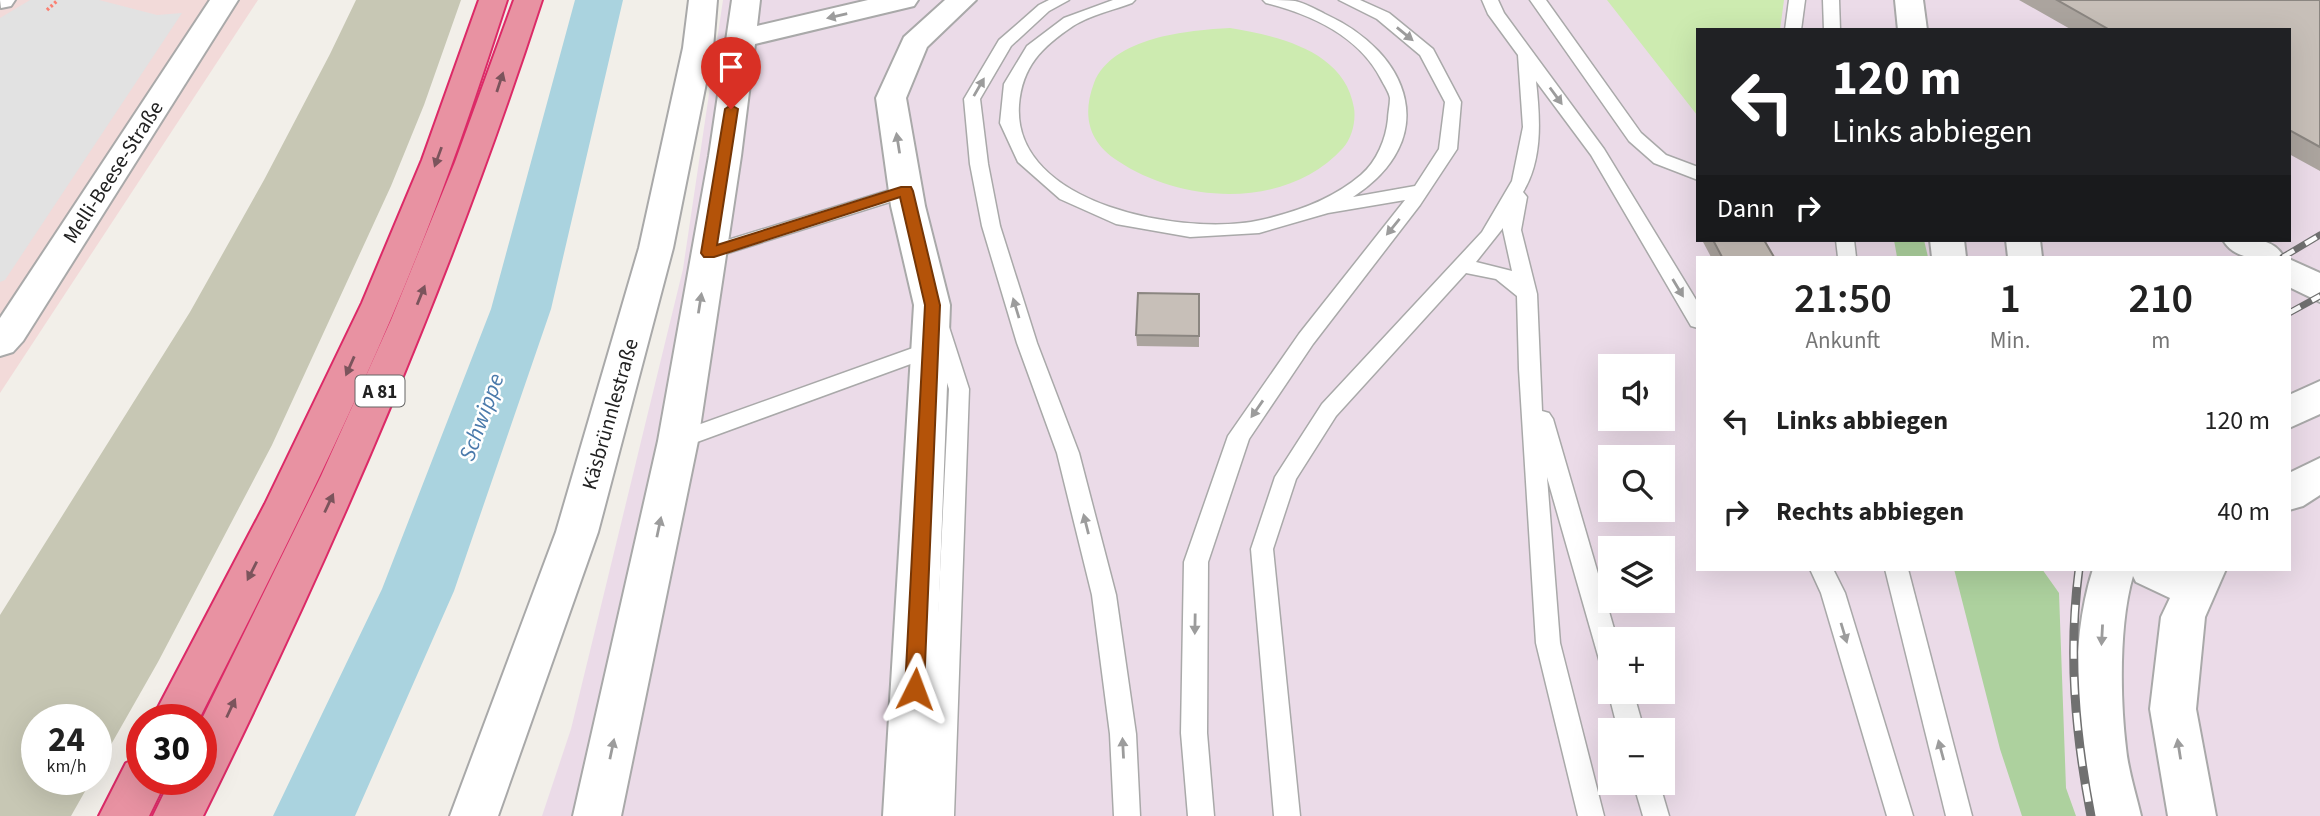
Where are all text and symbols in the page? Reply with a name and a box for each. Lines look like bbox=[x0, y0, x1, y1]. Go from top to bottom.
one-way arrow bbox=[826, 11, 848, 22]
one-way arrow bbox=[1397, 26, 1414, 41]
pin bbox=[701, 37, 761, 109]
text: 120 m bbox=[1832, 44, 1961, 114]
icon: arrive bbox=[712, 48, 750, 86]
icon: left bbox=[1717, 56, 1808, 147]
one-way arrow bbox=[495, 71, 506, 92]
one-way arrow bbox=[972, 78, 985, 97]
one-way arrow bbox=[1549, 87, 1563, 105]
street label: Melli-Beese-Straße bbox=[56, 95, 170, 249]
text: Links abbiegen bbox=[1832, 109, 2033, 155]
one-way arrow bbox=[892, 132, 903, 154]
one-way arrow bbox=[433, 146, 444, 167]
icon: right bbox=[1789, 189, 1827, 227]
text: Dann bbox=[1717, 190, 1775, 227]
one-way arrow bbox=[1385, 217, 1400, 235]
text: 21:50 bbox=[1794, 269, 1892, 329]
text: 1 bbox=[1999, 269, 2021, 329]
text: 210 bbox=[2128, 269, 2193, 329]
one-way arrow bbox=[1672, 279, 1684, 298]
one-way arrow bbox=[415, 284, 426, 305]
one-way arrow bbox=[695, 292, 706, 314]
one-way arrow bbox=[1010, 297, 1021, 318]
text: Ankunft bbox=[1805, 324, 1880, 357]
text: Min. bbox=[1990, 324, 2030, 357]
text: m bbox=[2151, 324, 2170, 357]
street label: Käsbrünnlestraße bbox=[574, 335, 646, 493]
map controls bbox=[1598, 354, 1675, 795]
button: sound bbox=[1598, 354, 1675, 431]
one-way arrow bbox=[344, 356, 355, 377]
water label: Schwippe bbox=[450, 369, 513, 466]
road number: A 81 bbox=[356, 376, 404, 406]
one-way arrow bbox=[1250, 400, 1264, 418]
icon: left bbox=[1717, 402, 1755, 440]
text: Links abbiegen bbox=[1776, 402, 1948, 439]
text: 120 m bbox=[2204, 402, 2270, 439]
button: search bbox=[1598, 445, 1675, 522]
one-way arrow bbox=[324, 493, 335, 513]
icon: right bbox=[1717, 493, 1755, 531]
text: Rechts abbiegen bbox=[1776, 493, 1964, 530]
text: 40 m bbox=[2217, 493, 2270, 530]
one-way arrow bbox=[1080, 513, 1091, 535]
one-way arrow bbox=[654, 516, 665, 538]
button: layers bbox=[1598, 536, 1675, 613]
one-way arrow bbox=[246, 562, 258, 582]
one-way arrow bbox=[1189, 613, 1201, 635]
one-way arrow bbox=[1840, 622, 1850, 643]
one-way arrow bbox=[2096, 625, 2107, 647]
button: + bbox=[1598, 627, 1675, 704]
position arrow bbox=[878, 652, 952, 726]
one-way arrow bbox=[225, 698, 237, 718]
speed limit sign: 30 bbox=[126, 704, 217, 795]
text: 24 bbox=[48, 715, 85, 765]
button: − bbox=[1598, 718, 1675, 795]
one-way arrow bbox=[1118, 737, 1129, 759]
one-way arrow bbox=[606, 738, 617, 760]
one-way arrow bbox=[2173, 738, 2184, 760]
one-way arrow bbox=[1935, 739, 1946, 761]
text: km/h bbox=[47, 754, 86, 779]

